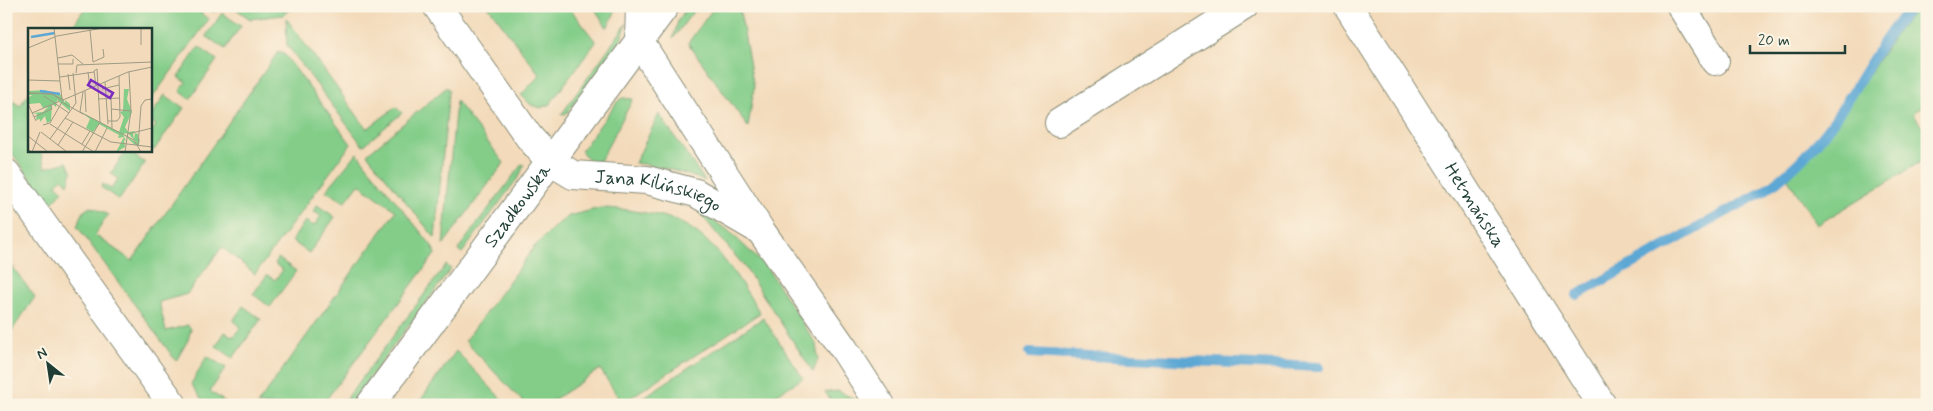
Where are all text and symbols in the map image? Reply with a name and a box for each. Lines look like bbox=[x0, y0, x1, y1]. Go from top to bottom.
scale bar bbox=[1750, 22, 1846, 54]
inset map bbox=[28, 28, 151, 151]
text: 20 m bbox=[1758, 31, 1790, 51]
street label: Szadkowska bbox=[478, 158, 557, 253]
street label: Hetmańska bbox=[1438, 158, 1511, 252]
street label: Jana Kilińskiego bbox=[594, 164, 726, 218]
north arrow bbox=[22, 338, 72, 388]
text: N bbox=[33, 343, 51, 364]

